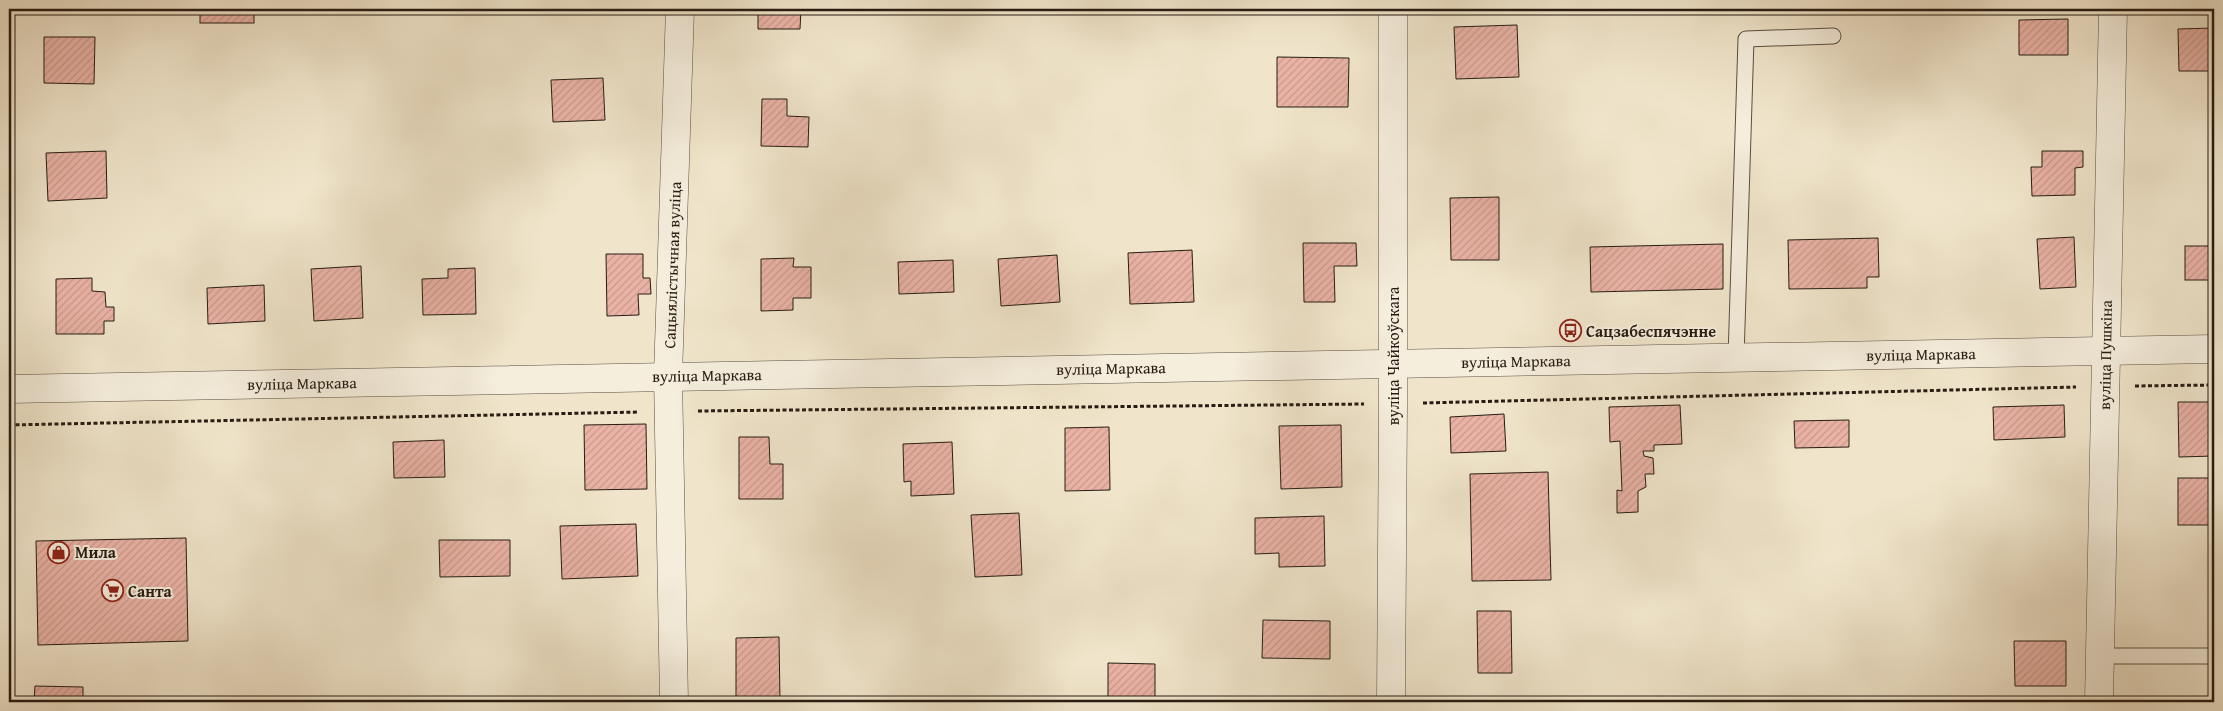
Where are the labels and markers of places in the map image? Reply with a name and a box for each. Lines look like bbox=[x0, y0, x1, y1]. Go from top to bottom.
bus stop icon: Сацзабеспячэнне bbox=[1558, 319, 1582, 343]
place label: Сацзабеспячэнне bbox=[1586, 319, 1716, 343]
shop icon: Мила bbox=[47, 540, 71, 564]
place label: Мила bbox=[75, 540, 117, 564]
supermarket icon: Санта bbox=[100, 579, 124, 603]
place label: Санта bbox=[128, 579, 173, 603]

